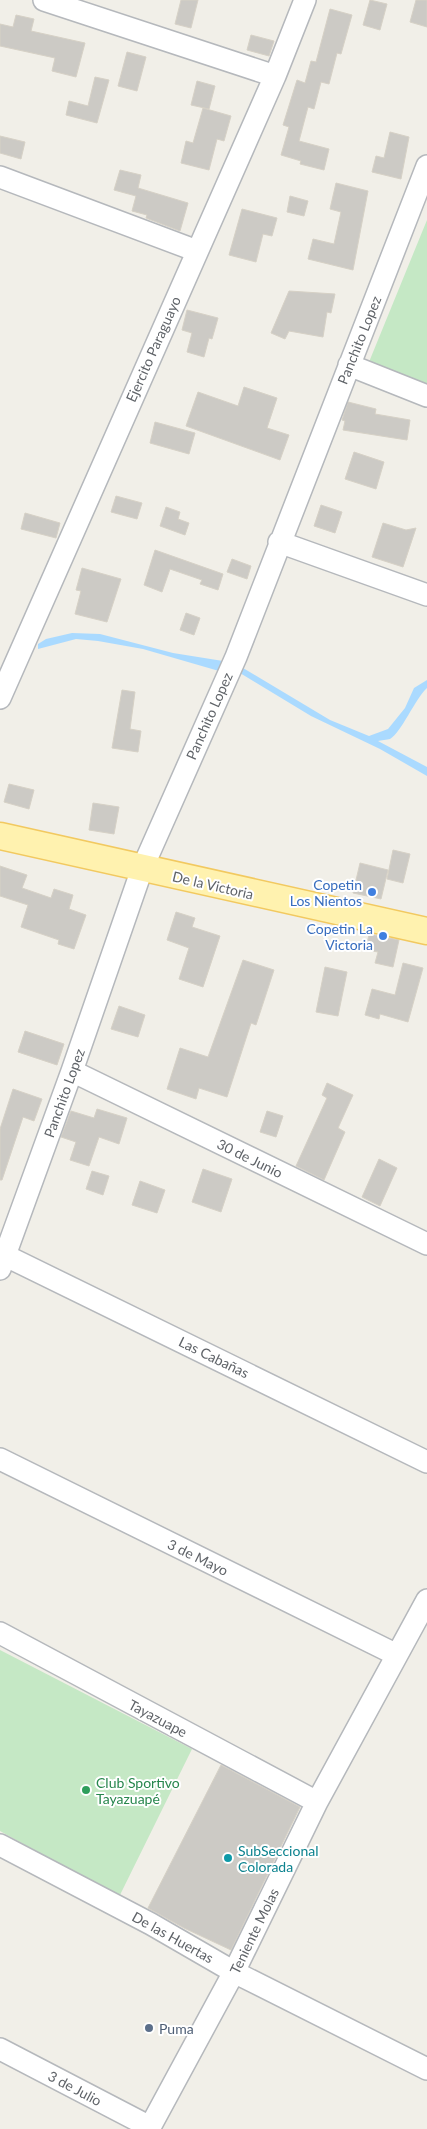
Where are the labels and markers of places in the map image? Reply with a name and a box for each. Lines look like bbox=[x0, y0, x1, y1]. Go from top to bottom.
place label: Copetin Los Nientos bbox=[290, 876, 362, 909]
marker: Copetin Los Nientos bbox=[366, 886, 378, 898]
place label: Copetin La Victoria bbox=[306, 920, 373, 953]
marker: Copetin La Victoria bbox=[377, 930, 389, 942]
place label: Club Sportivo Tayazuapé bbox=[96, 1774, 180, 1807]
marker: Club Sportivo Tayazuapé bbox=[80, 1784, 92, 1796]
place label: SubSeccional Colorada bbox=[238, 1842, 318, 1875]
marker: SubSeccional Colorada bbox=[222, 1852, 234, 1864]
place label: Puma bbox=[159, 2020, 194, 2037]
marker: Puma bbox=[143, 2022, 155, 2034]

